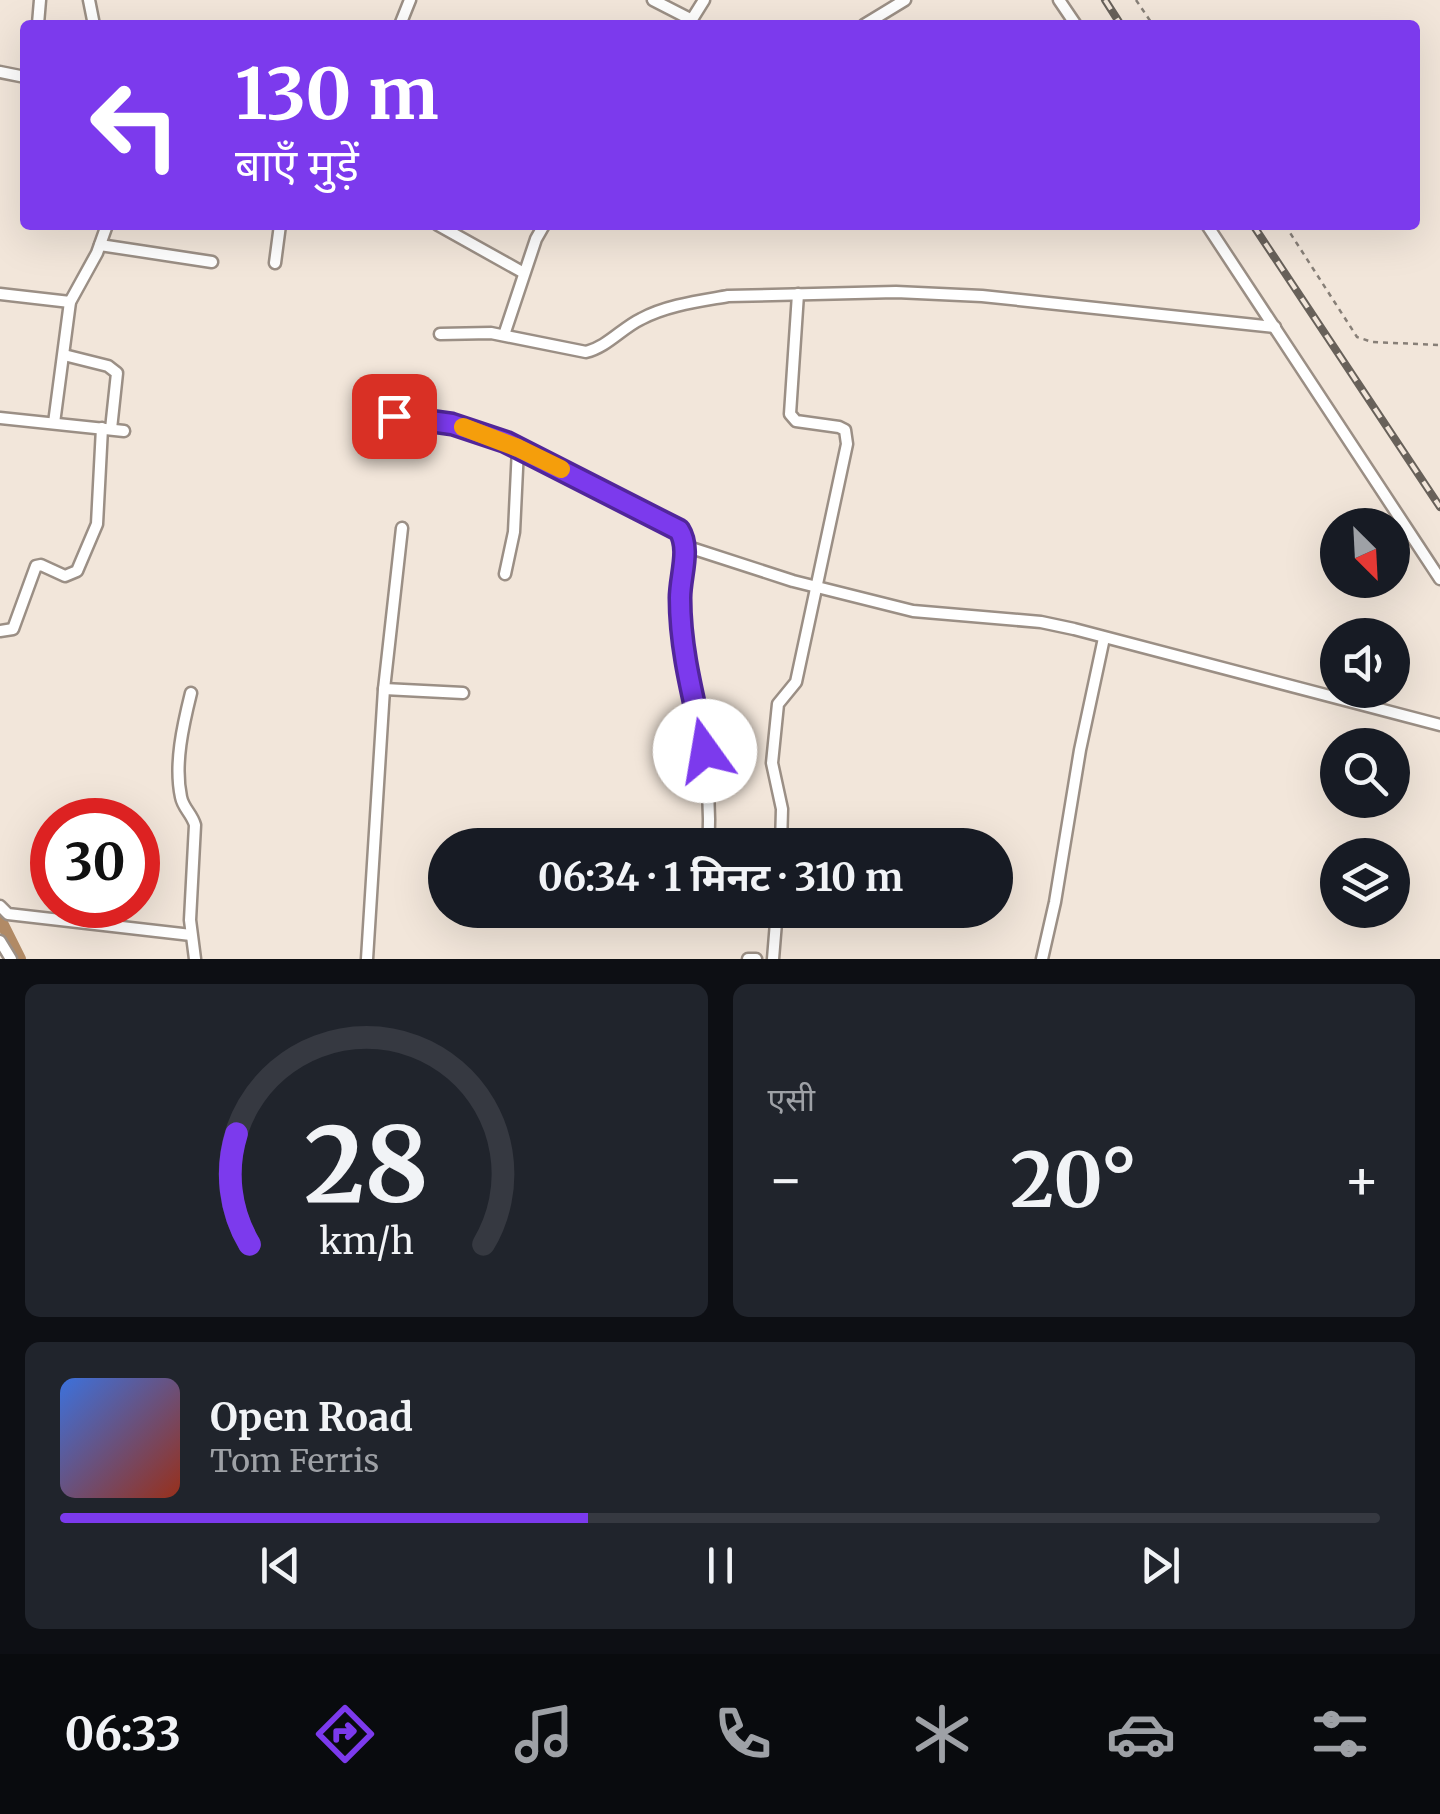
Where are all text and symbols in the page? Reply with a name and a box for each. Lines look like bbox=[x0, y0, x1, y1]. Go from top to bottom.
text: 130 m bbox=[235, 50, 439, 138]
icon: left bbox=[70, 60, 200, 190]
text: बाएँ मुड़ें bbox=[235, 137, 359, 193]
pin bbox=[352, 374, 437, 459]
icon: arrive bbox=[367, 389, 422, 444]
north arrow bbox=[1320, 508, 1410, 598]
map controls bbox=[1320, 508, 1410, 928]
button: sound bbox=[1320, 618, 1410, 708]
position arrow bbox=[653, 699, 757, 803]
button: search bbox=[1320, 728, 1410, 818]
speed limit sign: 30 bbox=[30, 798, 160, 928]
button: layers bbox=[1320, 838, 1410, 928]
text: 06:34 · 1 मिनट · 310 m bbox=[538, 854, 903, 901]
text: एसी bbox=[768, 1080, 815, 1120]
text: 28 bbox=[304, 1100, 429, 1230]
text: 20° bbox=[1010, 1133, 1137, 1227]
text: − bbox=[768, 1145, 804, 1214]
text: + bbox=[1343, 1145, 1380, 1214]
text: km/h bbox=[319, 1219, 414, 1264]
text: Open Road bbox=[210, 1394, 413, 1441]
text: Tom Ferris bbox=[210, 1441, 379, 1481]
icon: previous bbox=[253, 1538, 308, 1593]
icon: pause bbox=[693, 1538, 748, 1593]
icon: next bbox=[1133, 1538, 1188, 1593]
icon: directions bbox=[310, 1699, 380, 1769]
icon: music bbox=[509, 1699, 579, 1769]
icon: phone bbox=[708, 1699, 778, 1769]
icon: climate bbox=[907, 1699, 977, 1769]
icon: car bbox=[1106, 1699, 1176, 1769]
icon: filters bbox=[1305, 1699, 1375, 1769]
text: 06:33 bbox=[65, 1706, 181, 1762]

